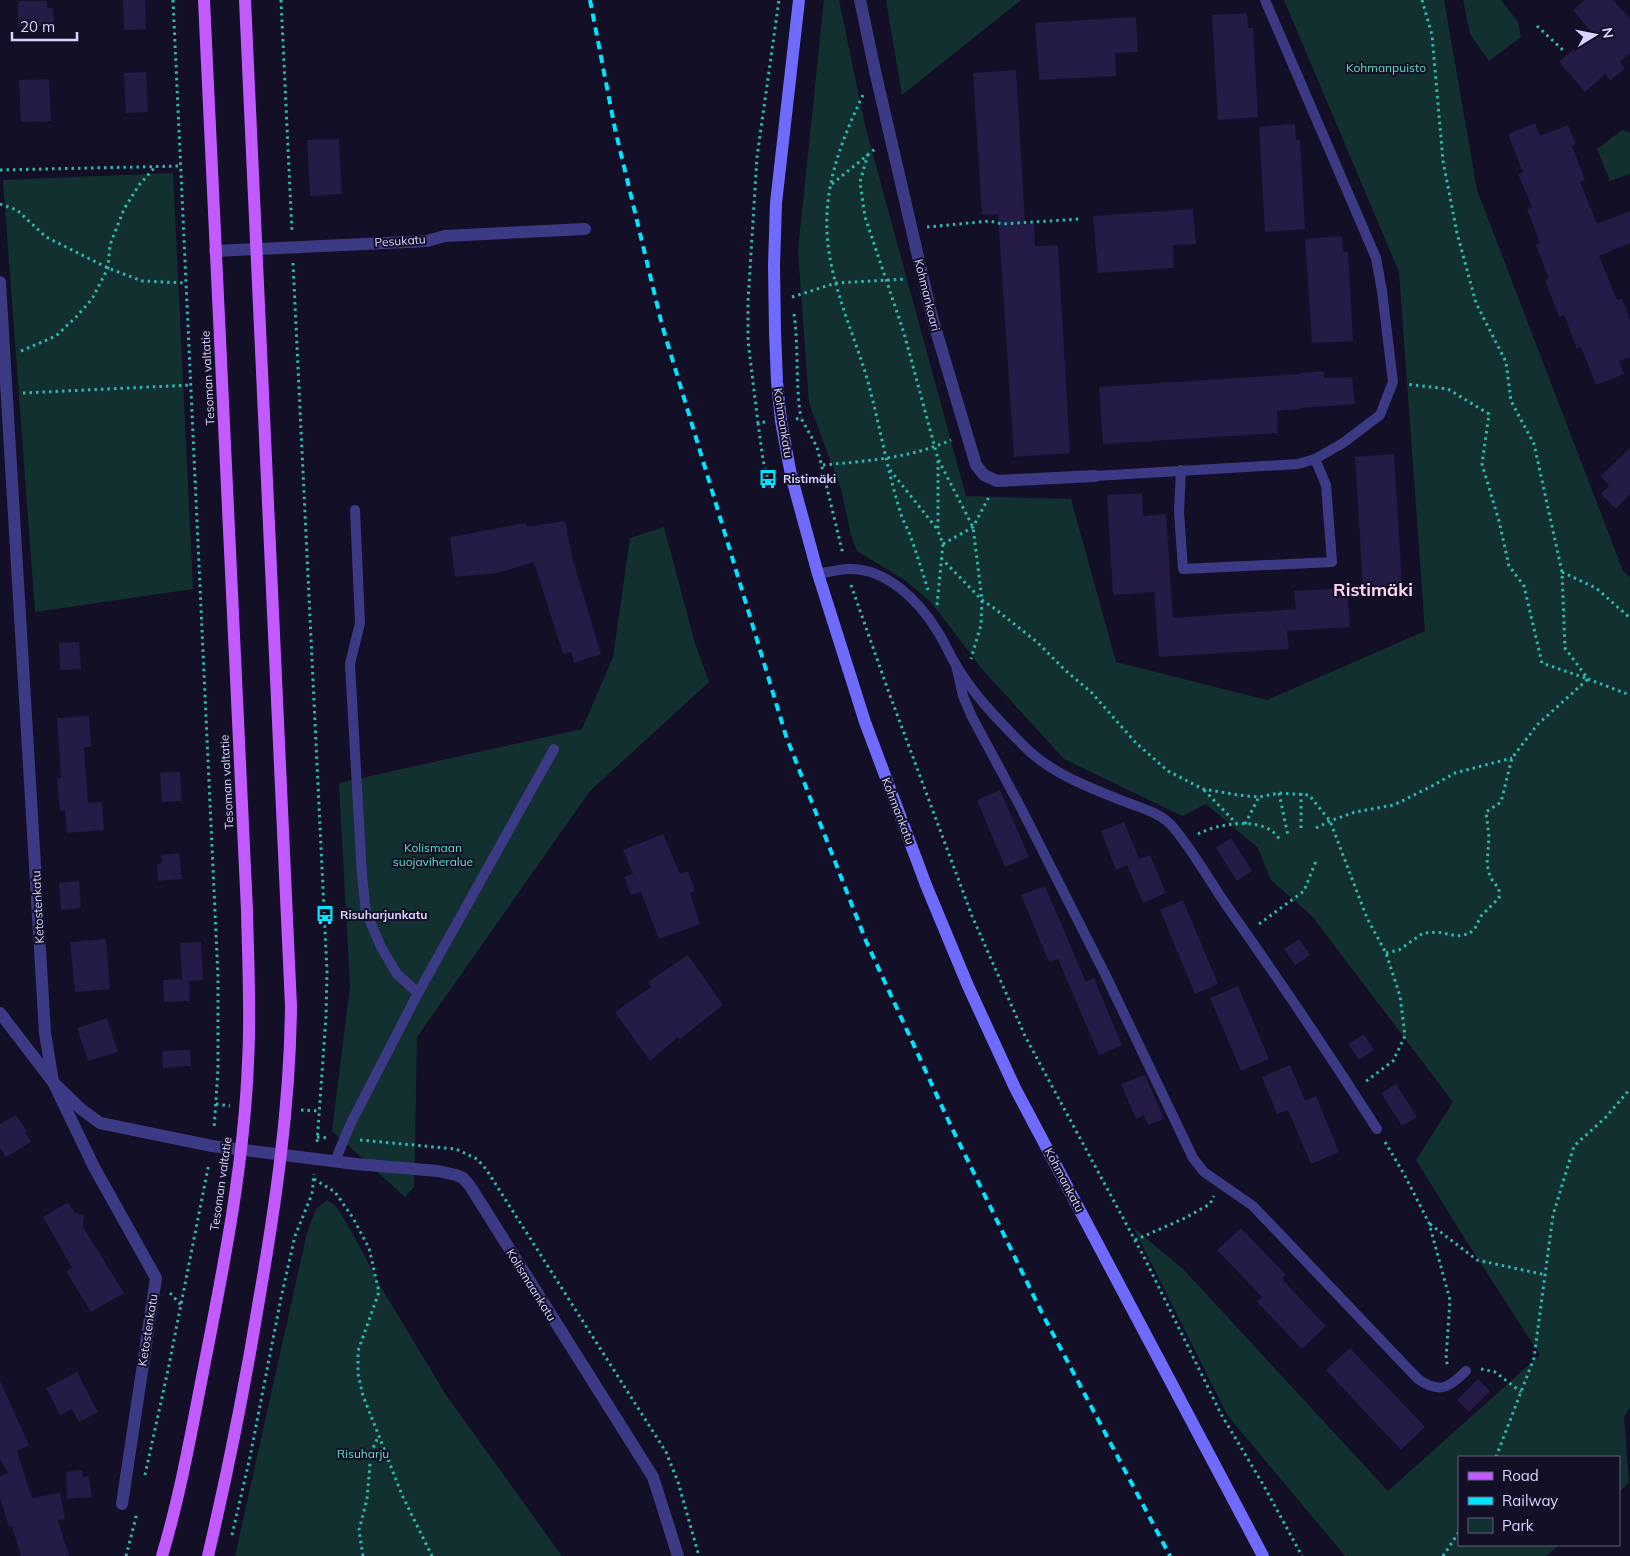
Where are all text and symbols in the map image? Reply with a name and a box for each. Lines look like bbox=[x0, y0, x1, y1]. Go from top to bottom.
scale bar bbox=[12, 10, 78, 42]
north arrow bbox=[1570, 10, 1620, 60]
text: 20 m bbox=[20, 17, 55, 36]
text: N bbox=[1598, 26, 1618, 40]
park label: Kohmanpuisto bbox=[1346, 60, 1426, 75]
street label: Pesukatu bbox=[374, 231, 426, 250]
street label: Kohmankaari bbox=[911, 257, 944, 333]
street label: Tesoman valtatie bbox=[198, 330, 217, 426]
street label: Kohmankatu bbox=[771, 387, 796, 459]
bus stop icon: Ristimäki bbox=[757, 468, 779, 490]
place label: Ristimäki bbox=[783, 471, 836, 486]
district label: Ristimäki bbox=[1333, 578, 1413, 601]
street label: Tesoman valtatie bbox=[217, 734, 236, 830]
street label: Kohmankatu bbox=[879, 775, 918, 846]
park label: Kolismaan suojaviheralue bbox=[393, 840, 473, 869]
street label: Ketostenkatu bbox=[28, 870, 47, 944]
bus stop icon: Risuharjunkatu bbox=[314, 904, 336, 926]
place label: Risuharjunkatu bbox=[340, 907, 427, 922]
street label: Tesoman valtatie bbox=[206, 1136, 235, 1232]
street label: Kohmankatu bbox=[1041, 1145, 1088, 1214]
street label: Kolismaankatu bbox=[503, 1246, 560, 1324]
street label: Ketostenkatu bbox=[134, 1293, 161, 1367]
park label: Risuharju bbox=[337, 1446, 389, 1461]
legend bbox=[1458, 1456, 1620, 1546]
text: Road bbox=[1502, 1466, 1539, 1485]
text: Railway bbox=[1502, 1491, 1558, 1510]
text: Park bbox=[1502, 1516, 1534, 1535]

